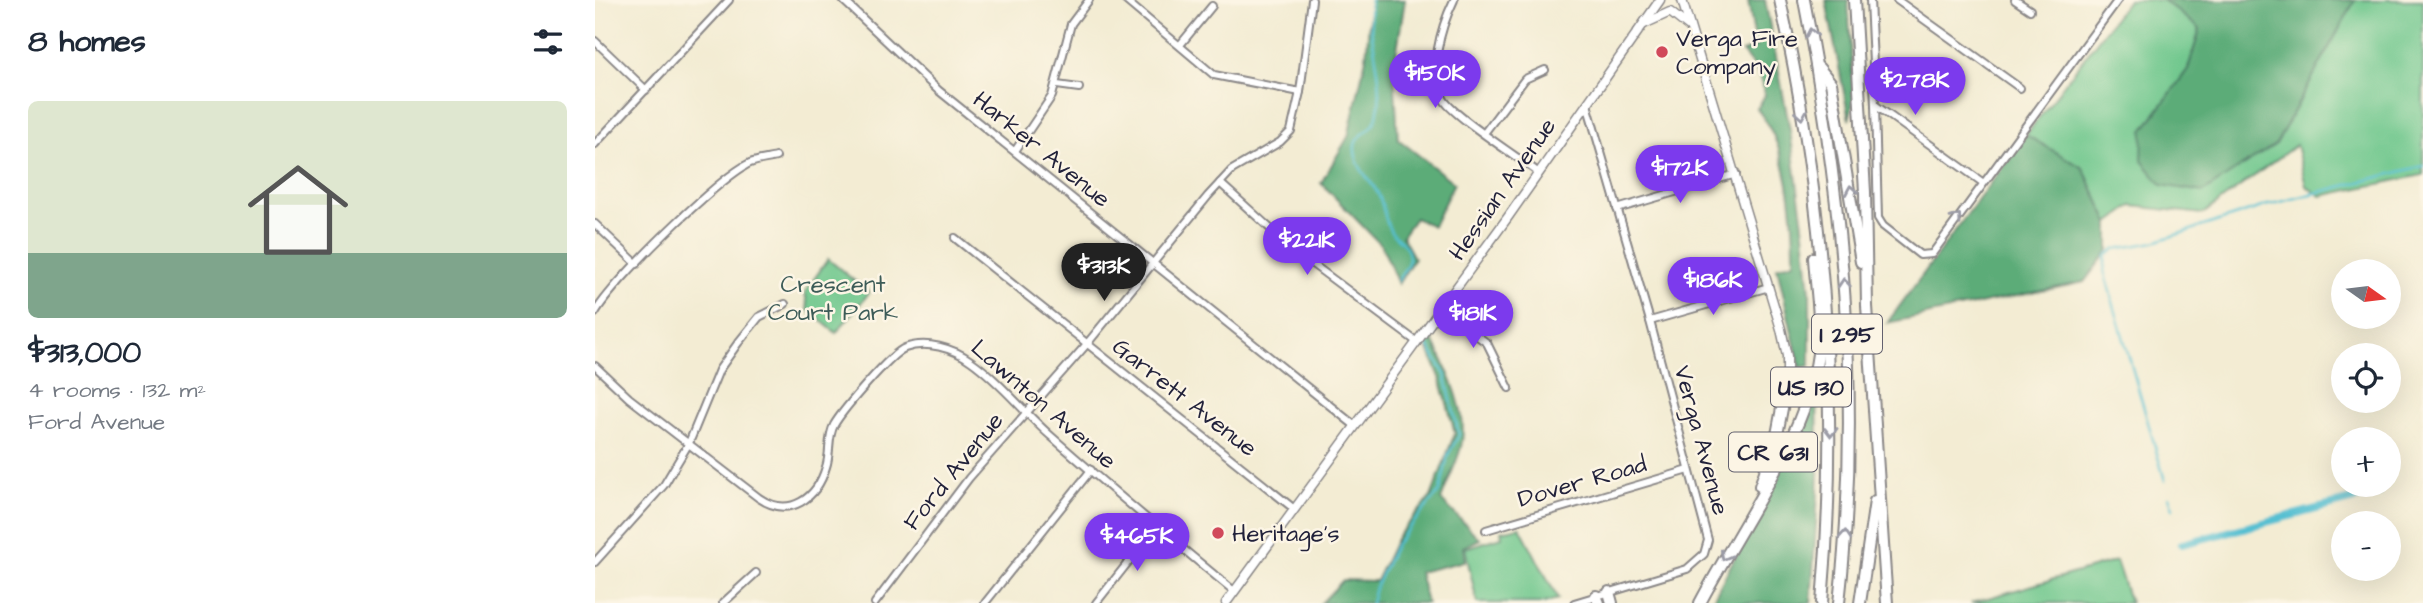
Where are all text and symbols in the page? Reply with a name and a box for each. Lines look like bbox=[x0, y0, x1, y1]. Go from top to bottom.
text: 8 homes bbox=[28, 21, 146, 63]
place label: Verga Fire Company bbox=[1676, 22, 1798, 85]
icon: filters bbox=[529, 23, 567, 61]
one-way arrow bbox=[1804, 27, 1819, 39]
marker: Verga Fire Company bbox=[1654, 44, 1670, 60]
pin: $150K bbox=[1386, 50, 1484, 110]
text: $150K bbox=[1405, 57, 1465, 89]
pin: $278K bbox=[1866, 58, 1964, 117]
text: $278K bbox=[1881, 64, 1949, 96]
street label: Harker Avenue bbox=[965, 84, 1118, 216]
one-way arrow bbox=[1793, 109, 1808, 121]
street label: Hessian Avenue bbox=[1441, 111, 1565, 268]
pin: $172K bbox=[1631, 146, 1729, 205]
icon: home bbox=[235, 147, 361, 273]
text: $172K bbox=[1652, 152, 1708, 184]
one-way arrow bbox=[1844, 184, 1859, 196]
one-way arrow bbox=[1949, 213, 1961, 226]
pin: $221K bbox=[1258, 218, 1356, 277]
text: $221K bbox=[1279, 224, 1335, 256]
pin: $313K bbox=[1055, 244, 1153, 303]
text: $313K bbox=[1077, 250, 1131, 282]
pin: $186K bbox=[1664, 258, 1762, 317]
north arrow bbox=[2331, 259, 2401, 329]
map controls bbox=[2331, 259, 2401, 581]
text: $186K bbox=[1683, 264, 1743, 296]
park label: Crescent Court Park bbox=[768, 268, 899, 330]
one-way arrow bbox=[1837, 277, 1852, 288]
pin: $181K bbox=[1424, 290, 1522, 350]
text: $181K bbox=[1449, 297, 1497, 329]
road number: I 295 bbox=[1812, 314, 1882, 354]
street label: Garrett Avenue bbox=[1105, 330, 1264, 465]
text: $313,000 bbox=[28, 332, 141, 374]
street label: Lawnton Avenue bbox=[963, 332, 1124, 478]
button: locate bbox=[2331, 343, 2401, 413]
street label: Verga Avenue bbox=[1664, 362, 1737, 519]
road number: US 130 bbox=[1771, 368, 1851, 406]
text: 4 rooms · 132 m² bbox=[28, 374, 206, 406]
street label: Ford Avenue bbox=[895, 405, 1012, 538]
text: Ford Avenue bbox=[28, 406, 165, 438]
one-way arrow bbox=[1823, 427, 1839, 438]
button: + bbox=[2331, 427, 2401, 497]
road number: CR 631 bbox=[1729, 432, 1817, 472]
street label: Dover Road bbox=[1514, 447, 1651, 517]
button: − bbox=[2331, 511, 2401, 581]
pin: $465K bbox=[1088, 514, 1186, 573]
place label: Heritage's bbox=[1232, 517, 1340, 552]
text: $465K bbox=[1100, 520, 1174, 552]
marker: Heritage's bbox=[1210, 525, 1226, 541]
one-way arrow bbox=[1838, 529, 1853, 540]
one-way arrow bbox=[1720, 549, 1734, 561]

